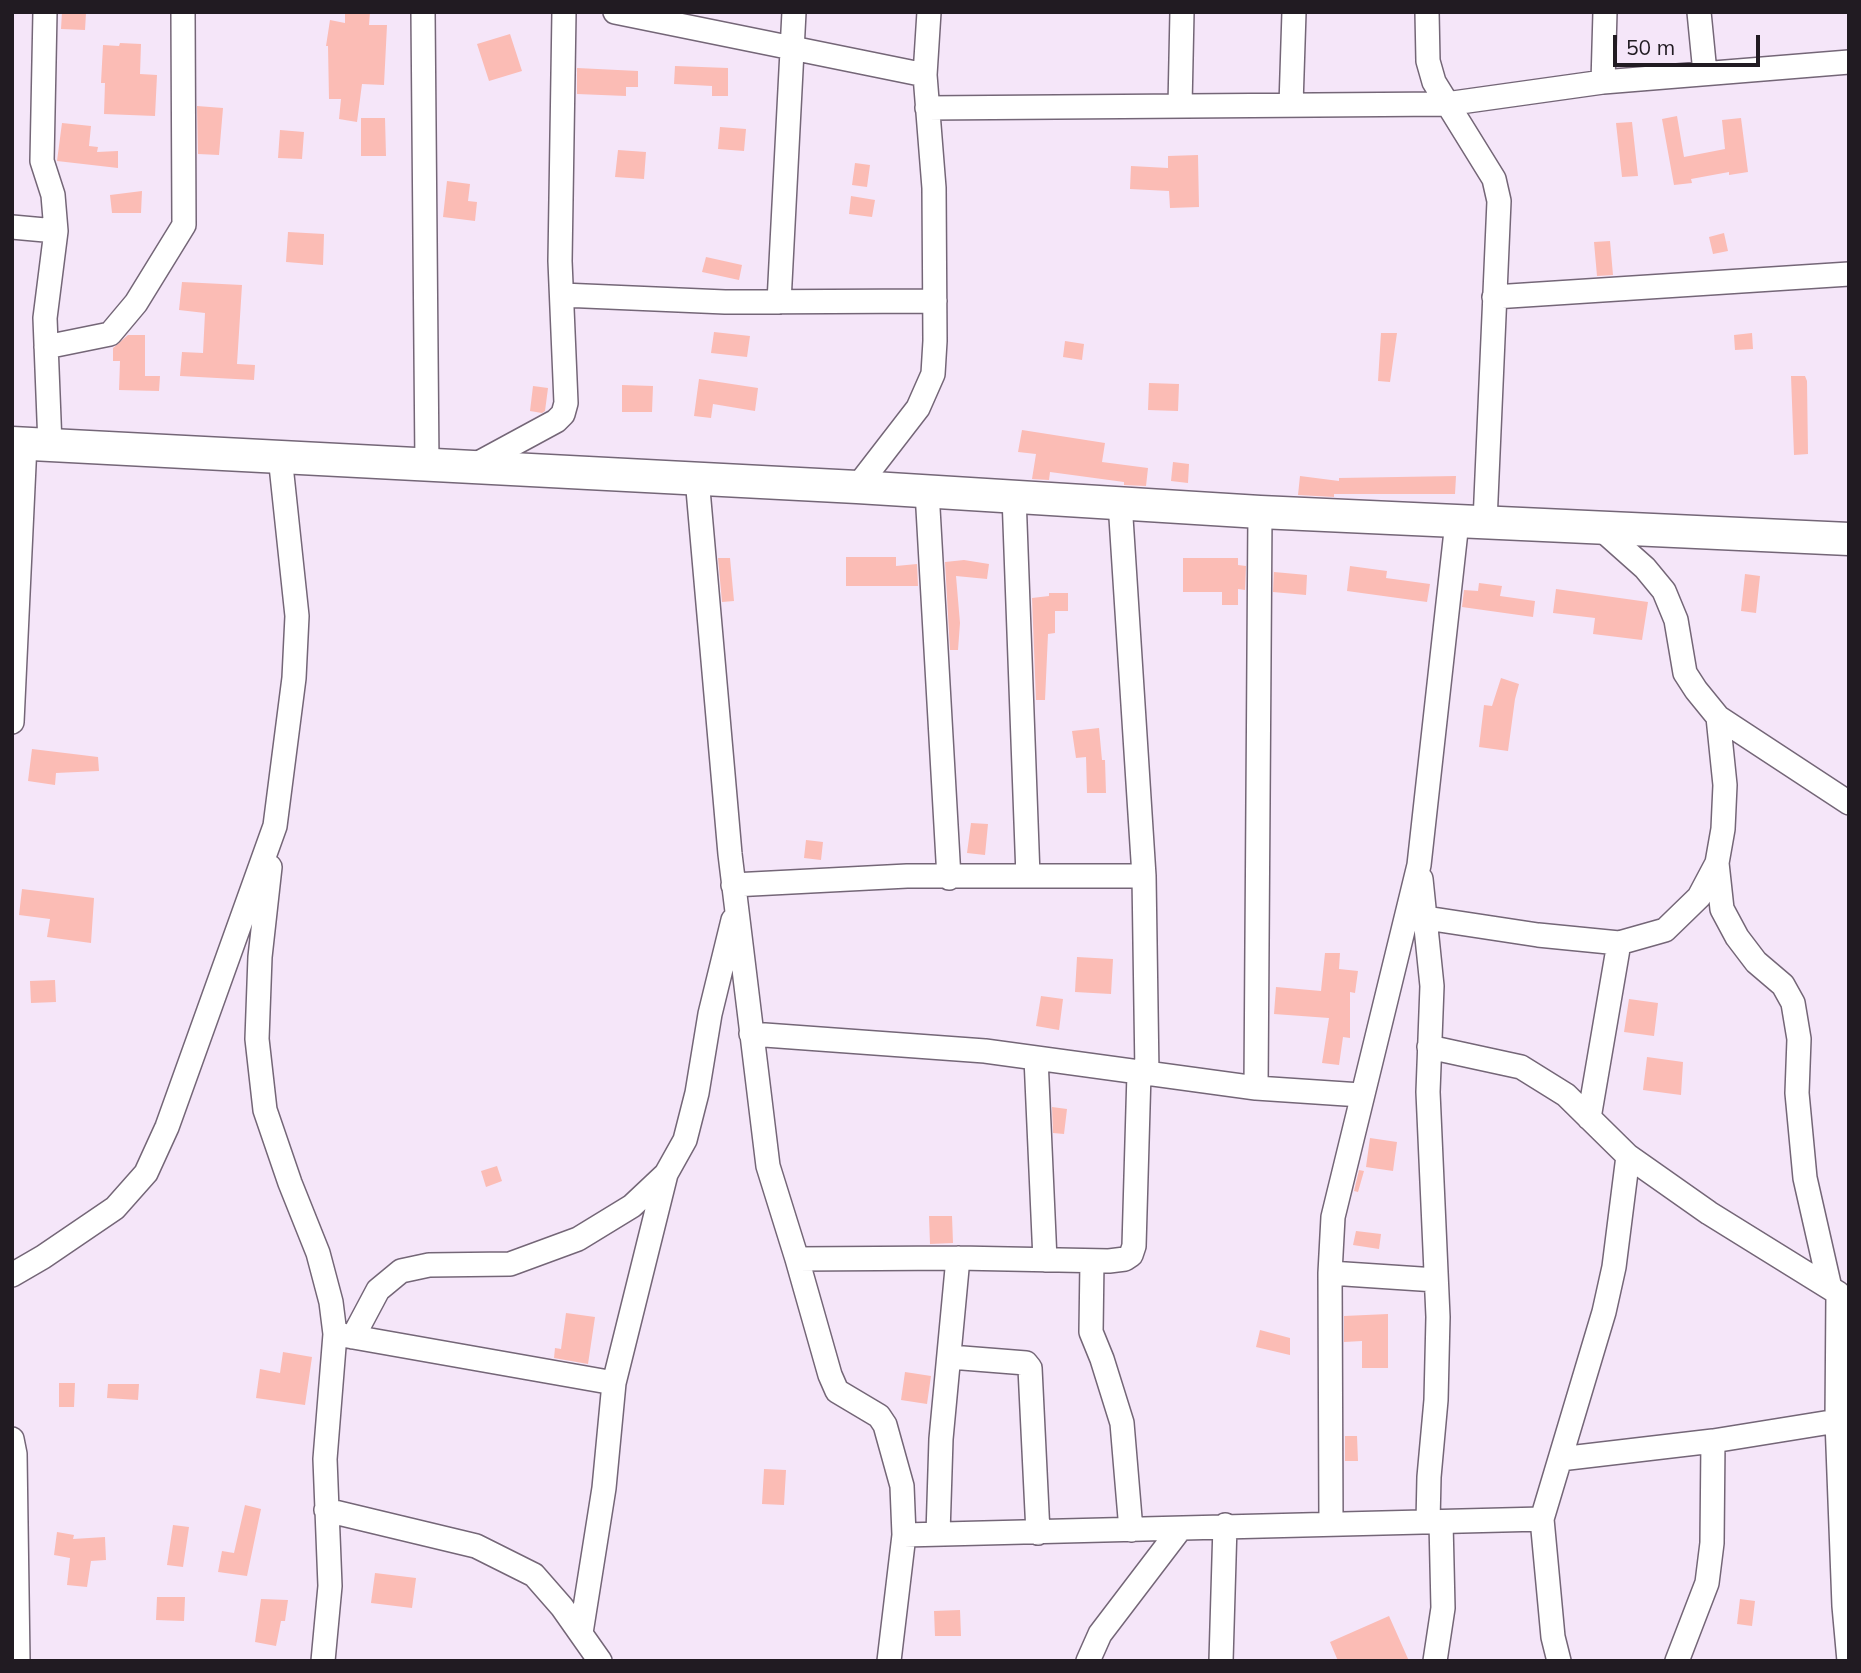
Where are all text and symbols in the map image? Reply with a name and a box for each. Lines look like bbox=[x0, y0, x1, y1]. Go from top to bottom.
scale bar bbox=[1616, 21, 1763, 65]
text: 50 m bbox=[1626, 34, 1675, 60]

